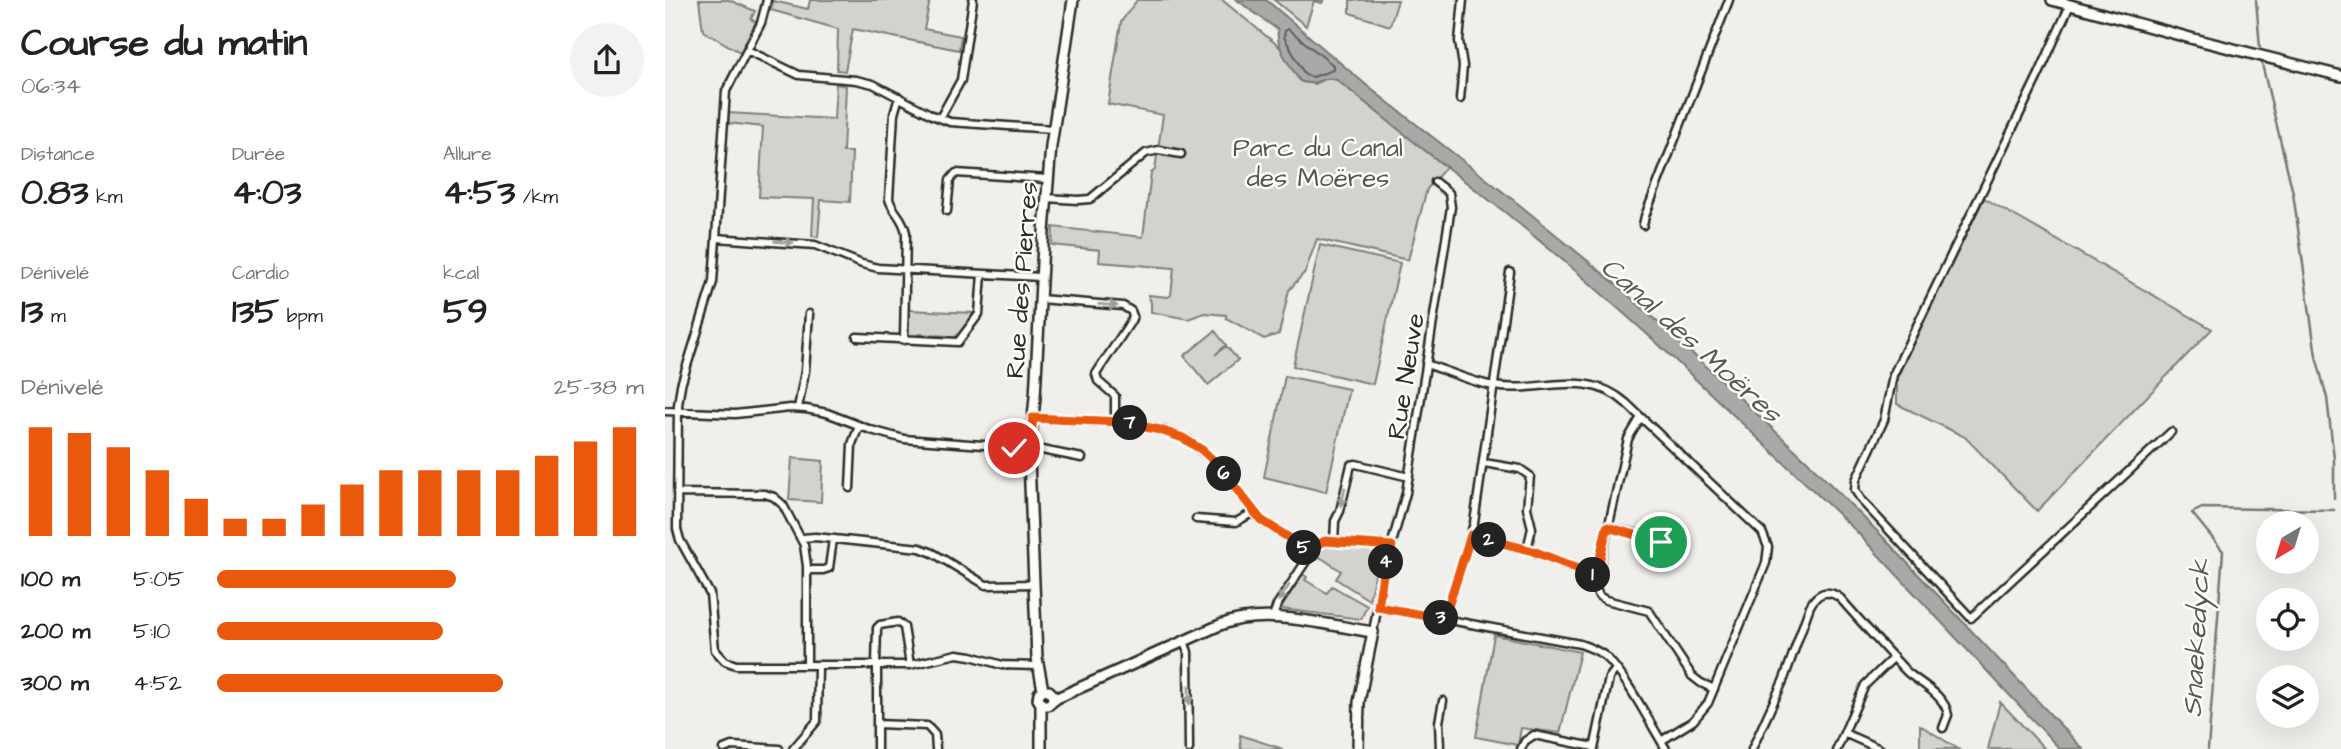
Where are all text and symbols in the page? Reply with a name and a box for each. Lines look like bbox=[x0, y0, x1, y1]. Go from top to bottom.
text: Course du matin bbox=[21, 18, 307, 70]
button: share bbox=[570, 23, 644, 97]
text: 06:34 bbox=[21, 70, 81, 102]
park label: Parc du Canal des Moëres bbox=[1233, 130, 1403, 196]
text: Distance bbox=[21, 141, 95, 168]
text: Durée bbox=[232, 141, 285, 168]
text: Allure bbox=[443, 141, 492, 168]
text: 0.83 bbox=[21, 168, 89, 217]
text: 4:03 bbox=[232, 168, 302, 217]
text: 4:53 bbox=[443, 168, 515, 217]
street label: Rue des Pierres bbox=[997, 180, 1047, 380]
text: km bbox=[89, 184, 123, 211]
text: /km bbox=[515, 184, 558, 211]
one-way arrow bbox=[773, 237, 795, 248]
water label: Canal des Moëres bbox=[1592, 248, 1791, 433]
text: Dénivelé bbox=[21, 260, 89, 287]
text: Cardio bbox=[232, 260, 289, 287]
text: kcal bbox=[443, 260, 479, 287]
text: 13 bbox=[21, 287, 43, 336]
text: 135 bbox=[232, 287, 279, 336]
text: 59 bbox=[443, 287, 488, 336]
one-way arrow bbox=[1097, 300, 1119, 311]
text: m bbox=[43, 303, 66, 330]
text: bpm bbox=[279, 303, 323, 330]
street label: Rue Neuve bbox=[1378, 310, 1434, 442]
text: Dénivelé bbox=[21, 371, 104, 403]
text: 25–38 m bbox=[554, 371, 644, 403]
pin: 7 bbox=[1113, 406, 1147, 440]
text: 7 bbox=[1124, 409, 1135, 436]
pin bbox=[984, 418, 1044, 478]
icon: check bbox=[995, 429, 1033, 467]
pin: 6 bbox=[1207, 456, 1241, 491]
text: 6 bbox=[1218, 460, 1229, 487]
one-way arrow bbox=[1337, 486, 1348, 508]
north arrow bbox=[2256, 511, 2319, 574]
map controls bbox=[2256, 511, 2319, 728]
pin bbox=[1631, 512, 1691, 572]
pin: 2 bbox=[1471, 522, 1507, 558]
icon: arrive bbox=[1642, 523, 1680, 561]
text: 2 bbox=[1483, 526, 1494, 553]
pin: 5 bbox=[1287, 530, 1321, 566]
text: 5 bbox=[1297, 534, 1310, 561]
pin: 4 bbox=[1369, 544, 1403, 580]
text: 4 bbox=[1379, 548, 1392, 575]
water label: Snaekedyck bbox=[2173, 557, 2221, 718]
pin: 1 bbox=[1576, 558, 1611, 592]
text: 1 bbox=[1591, 561, 1594, 588]
text: 100 m bbox=[21, 563, 80, 595]
text: 5:05 bbox=[133, 563, 184, 595]
one-way arrow bbox=[1278, 583, 1291, 603]
button: locate bbox=[2256, 588, 2319, 651]
pin: 3 bbox=[1423, 600, 1459, 636]
text: 3 bbox=[1436, 604, 1445, 631]
text: 200 m bbox=[21, 615, 90, 647]
text: 5:10 bbox=[133, 615, 171, 647]
button: layers bbox=[2256, 665, 2319, 728]
text: 300 m bbox=[21, 667, 89, 699]
text: 4:52 bbox=[133, 667, 182, 699]
one-way arrow bbox=[1183, 684, 1194, 706]

